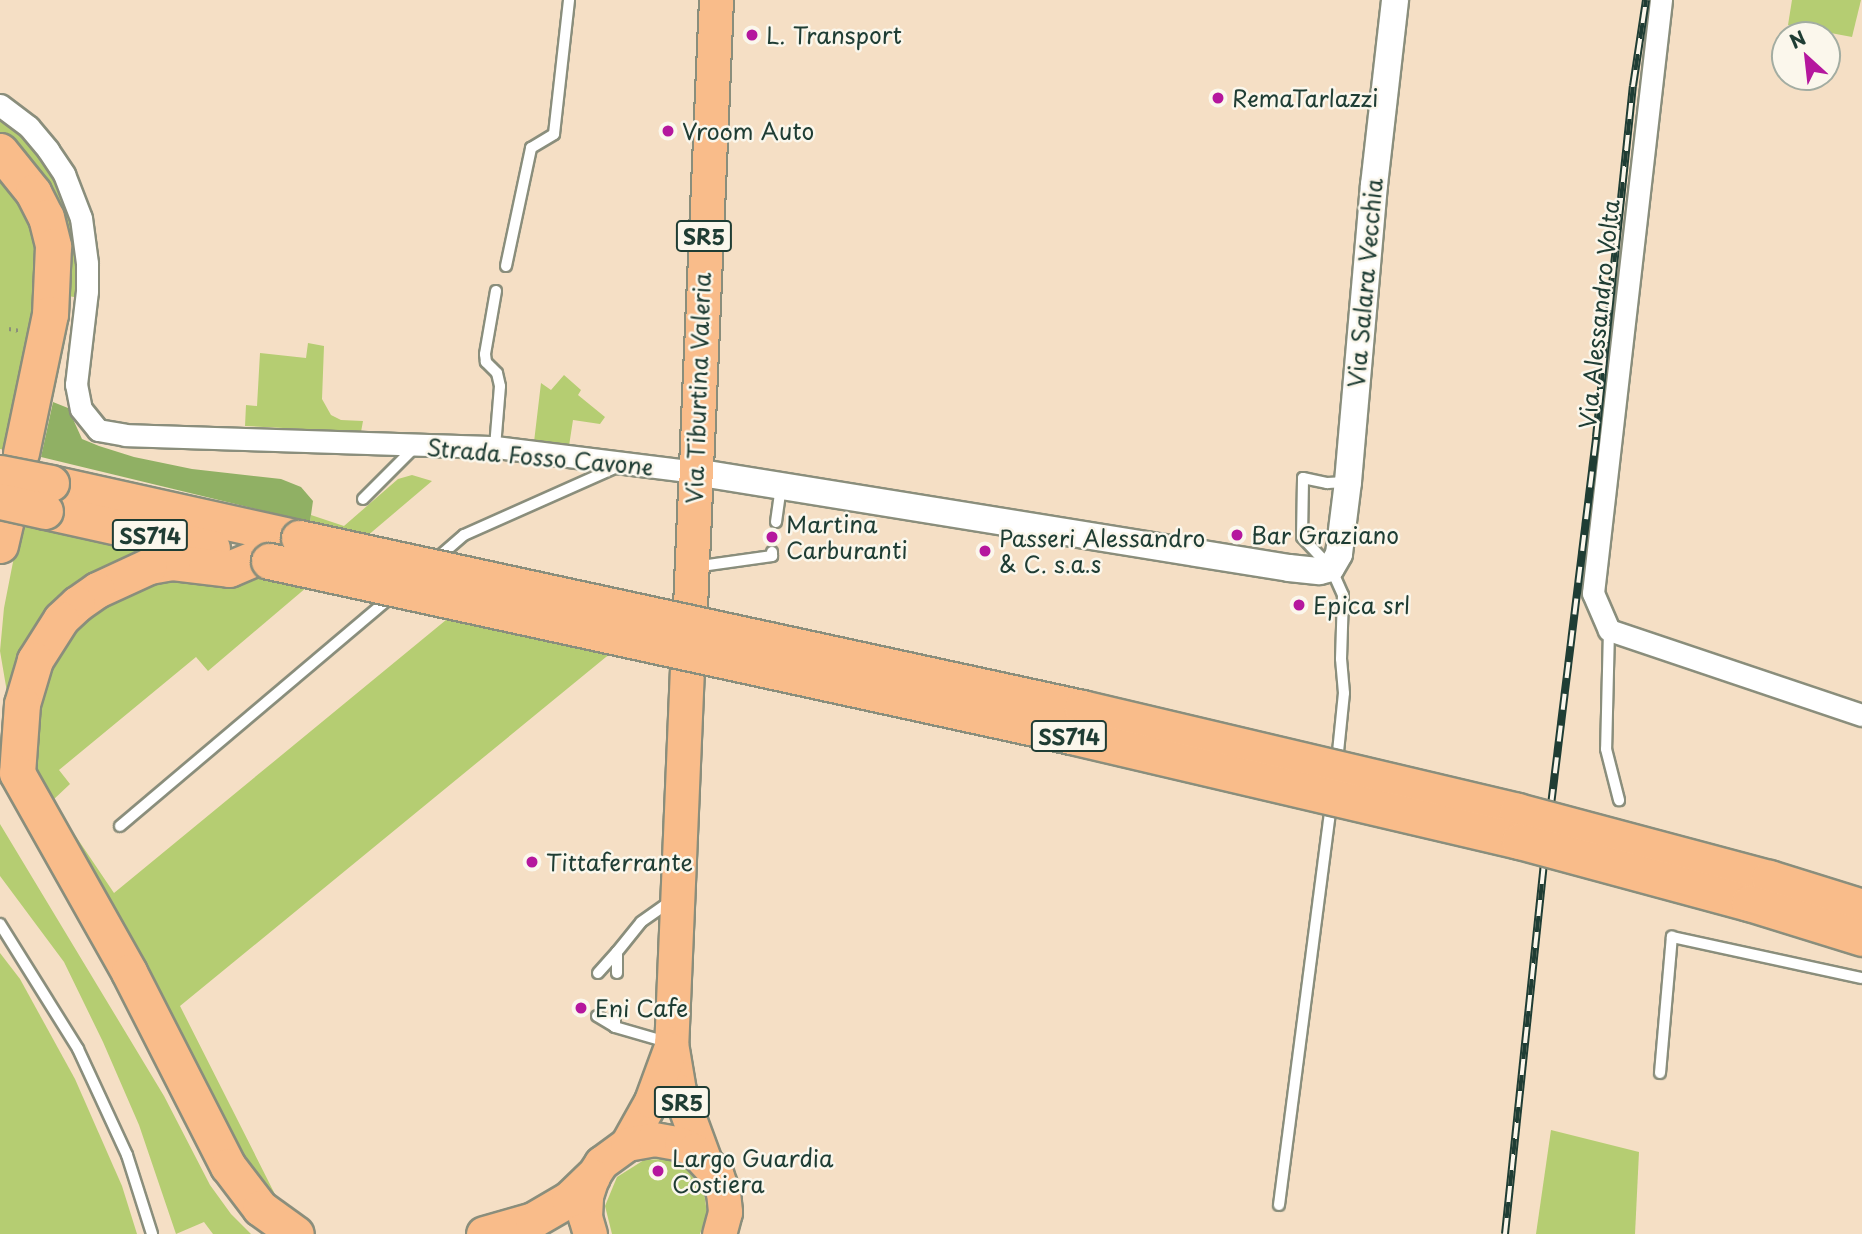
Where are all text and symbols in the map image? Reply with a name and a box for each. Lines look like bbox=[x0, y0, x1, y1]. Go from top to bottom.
place label: L. Transport bbox=[766, 21, 903, 49]
north arrow bbox=[1771, 21, 1841, 91]
text: N bbox=[1784, 23, 1810, 55]
marker: L. Transport bbox=[744, 27, 760, 43]
place label: RemaTarlazzi bbox=[1232, 84, 1379, 112]
marker: RemaTarlazzi bbox=[1210, 90, 1226, 106]
place label: Vroom Auto bbox=[682, 117, 815, 145]
marker: Vroom Auto bbox=[660, 123, 676, 139]
street label: Via Salara Vecchia bbox=[1342, 177, 1388, 389]
street label: Via Alessandro Volta bbox=[1573, 198, 1625, 430]
road number: SR5 bbox=[674, 218, 734, 254]
street label: Via Tiburtina Valeria bbox=[680, 272, 716, 504]
street label: Strada Fosso Cavone bbox=[424, 433, 656, 481]
place label: Martina Carburanti bbox=[786, 510, 908, 564]
road number: SS714 bbox=[111, 518, 188, 552]
place label: Bar Graziano bbox=[1251, 521, 1400, 549]
place label: Passeri Alessandro & C. s.a.s bbox=[999, 524, 1205, 578]
marker: Bar Graziano bbox=[1229, 527, 1245, 543]
marker: Martina Carburanti bbox=[764, 529, 780, 545]
marker: Passeri Alessandro & C. s.a.s bbox=[977, 543, 993, 559]
place label: Epica srl bbox=[1313, 591, 1409, 619]
marker: Epica srl bbox=[1291, 597, 1307, 613]
road number: SS714 bbox=[1030, 718, 1108, 754]
place label: Tittaferrante bbox=[546, 848, 693, 876]
marker: Tittaferrante bbox=[524, 854, 540, 870]
place label: Eni Cafe bbox=[595, 994, 689, 1022]
marker: Eni Cafe bbox=[573, 1000, 589, 1016]
road number: SR5 bbox=[652, 1084, 712, 1120]
place label: Largo Guardia Costiera bbox=[672, 1144, 833, 1198]
marker: Largo Guardia Costiera bbox=[650, 1163, 666, 1179]

